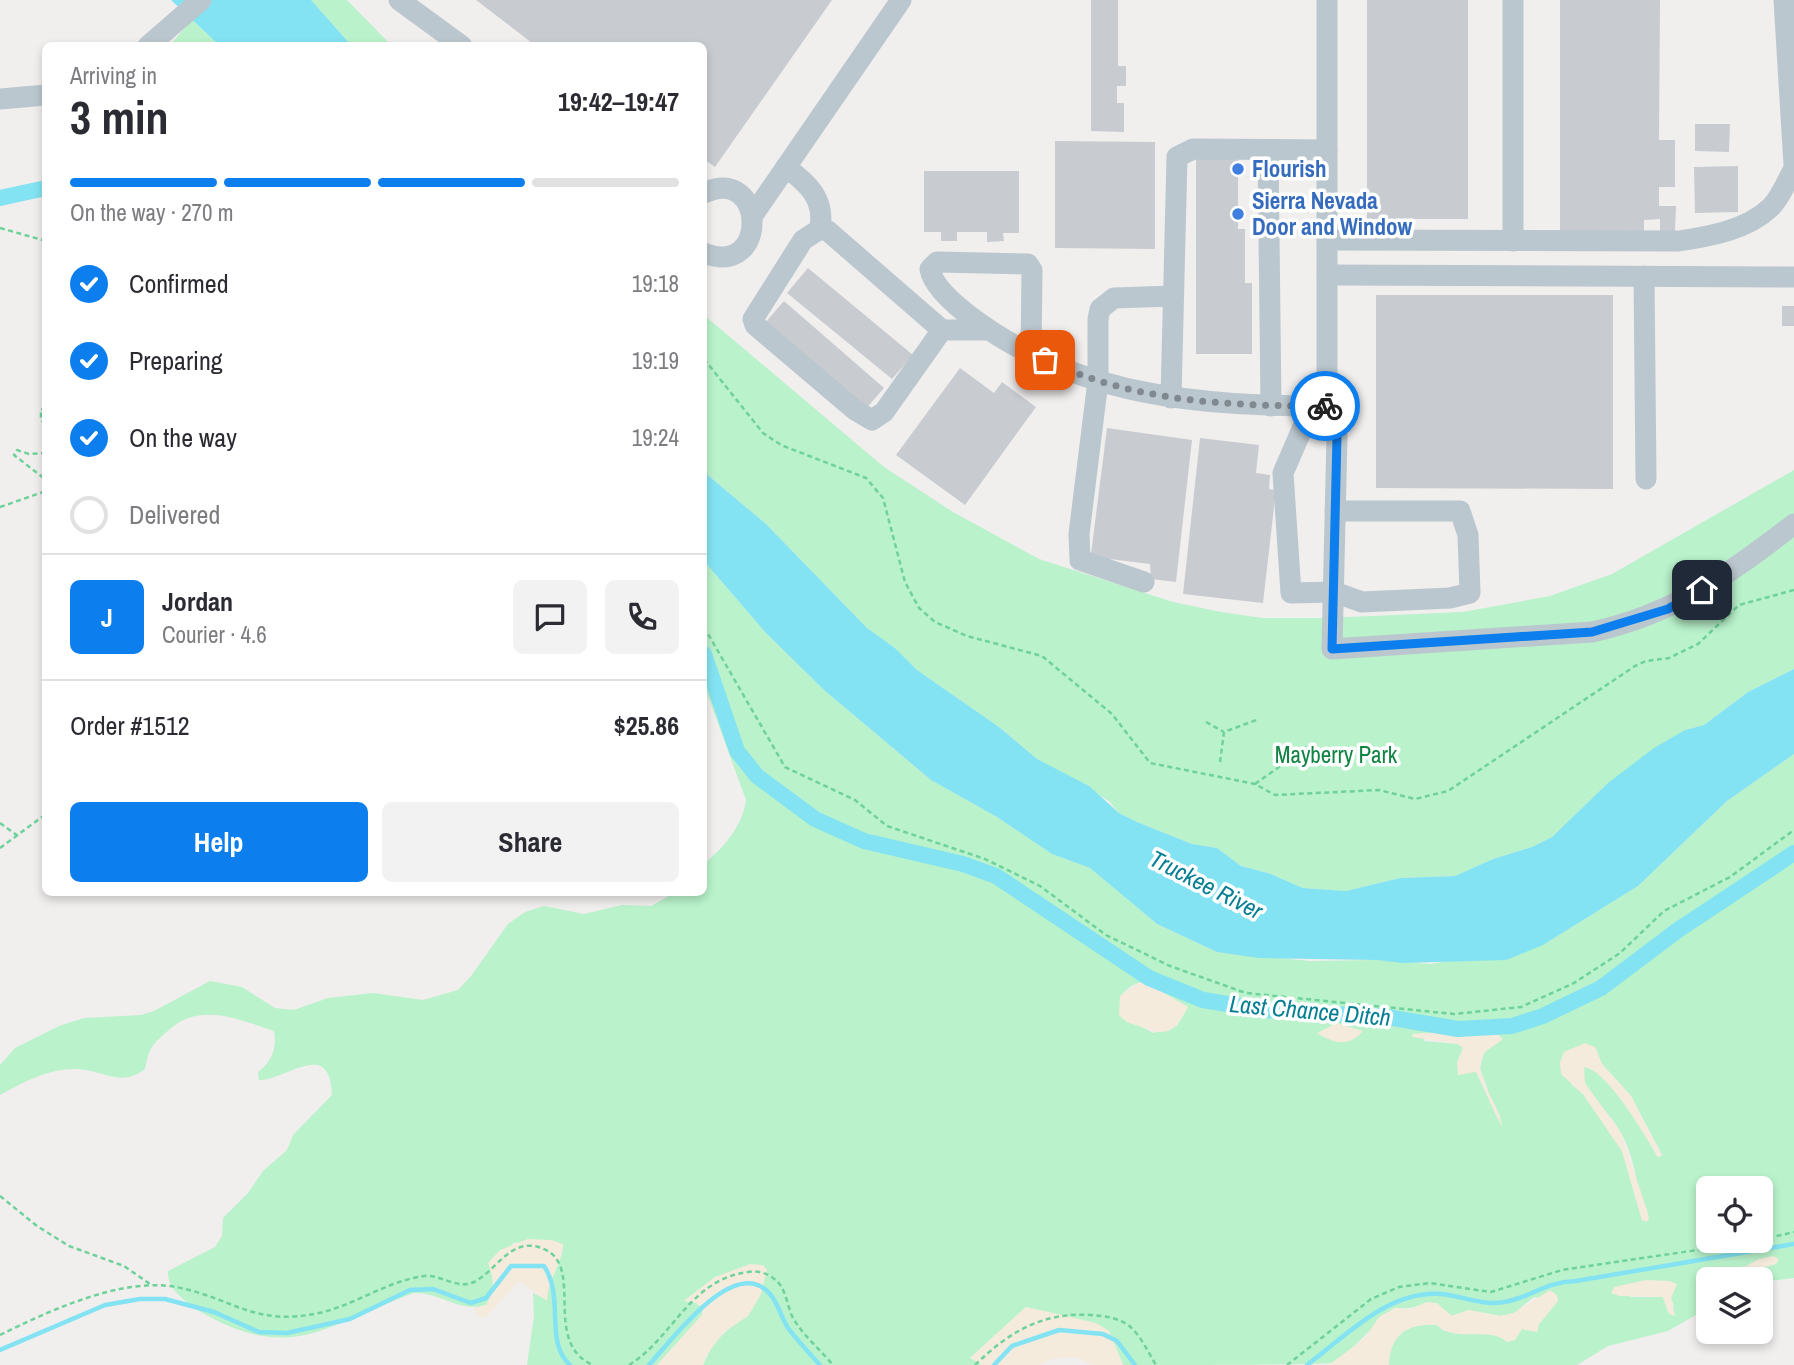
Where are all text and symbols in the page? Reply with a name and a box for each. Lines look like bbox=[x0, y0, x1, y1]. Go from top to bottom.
text: Arriving in bbox=[70, 60, 157, 91]
text: 19:42–19:47 bbox=[558, 84, 679, 119]
text: 3 min bbox=[70, 86, 169, 148]
place label: Flourish bbox=[1252, 153, 1326, 184]
marker: Flourish bbox=[1230, 161, 1246, 177]
place label: Sierra Nevada Door and Window bbox=[1252, 185, 1412, 242]
text: On the way · 270 m bbox=[70, 197, 234, 228]
marker: Sierra Nevada Door and Window bbox=[1230, 206, 1246, 222]
icon: check bbox=[70, 265, 108, 303]
text: Confirmed bbox=[129, 266, 229, 301]
text: 19:18 bbox=[632, 268, 679, 299]
pin bbox=[1015, 330, 1075, 390]
icon: bag bbox=[1026, 341, 1064, 379]
icon: check bbox=[70, 342, 108, 380]
text: Preparing bbox=[129, 343, 223, 378]
text: 19:19 bbox=[632, 345, 679, 376]
courier bbox=[1290, 371, 1360, 441]
icon: bike bbox=[1306, 387, 1344, 425]
icon: check bbox=[70, 419, 108, 457]
text: On the way bbox=[129, 420, 237, 455]
text: 19:24 bbox=[632, 422, 679, 453]
text: Delivered bbox=[129, 497, 220, 532]
pin bbox=[1672, 560, 1732, 620]
icon: home bbox=[1683, 571, 1721, 609]
button: chat bbox=[513, 580, 587, 654]
button: phone bbox=[605, 580, 679, 654]
text: Jordan bbox=[162, 584, 233, 619]
text: J bbox=[101, 600, 113, 635]
text: Courier · 4.6 bbox=[162, 619, 267, 650]
text: Order #1512 bbox=[70, 708, 190, 743]
text: $25.86 bbox=[614, 708, 679, 743]
park label: Mayberry Park bbox=[1275, 739, 1398, 770]
button: Help bbox=[70, 802, 368, 882]
button: Share bbox=[382, 802, 679, 882]
water label: Truckee River bbox=[1145, 842, 1270, 927]
water label: Last Chance Ditch bbox=[1228, 987, 1392, 1033]
map controls bbox=[1696, 1176, 1773, 1344]
button: locate bbox=[1696, 1176, 1773, 1253]
button: layers bbox=[1696, 1267, 1773, 1344]

